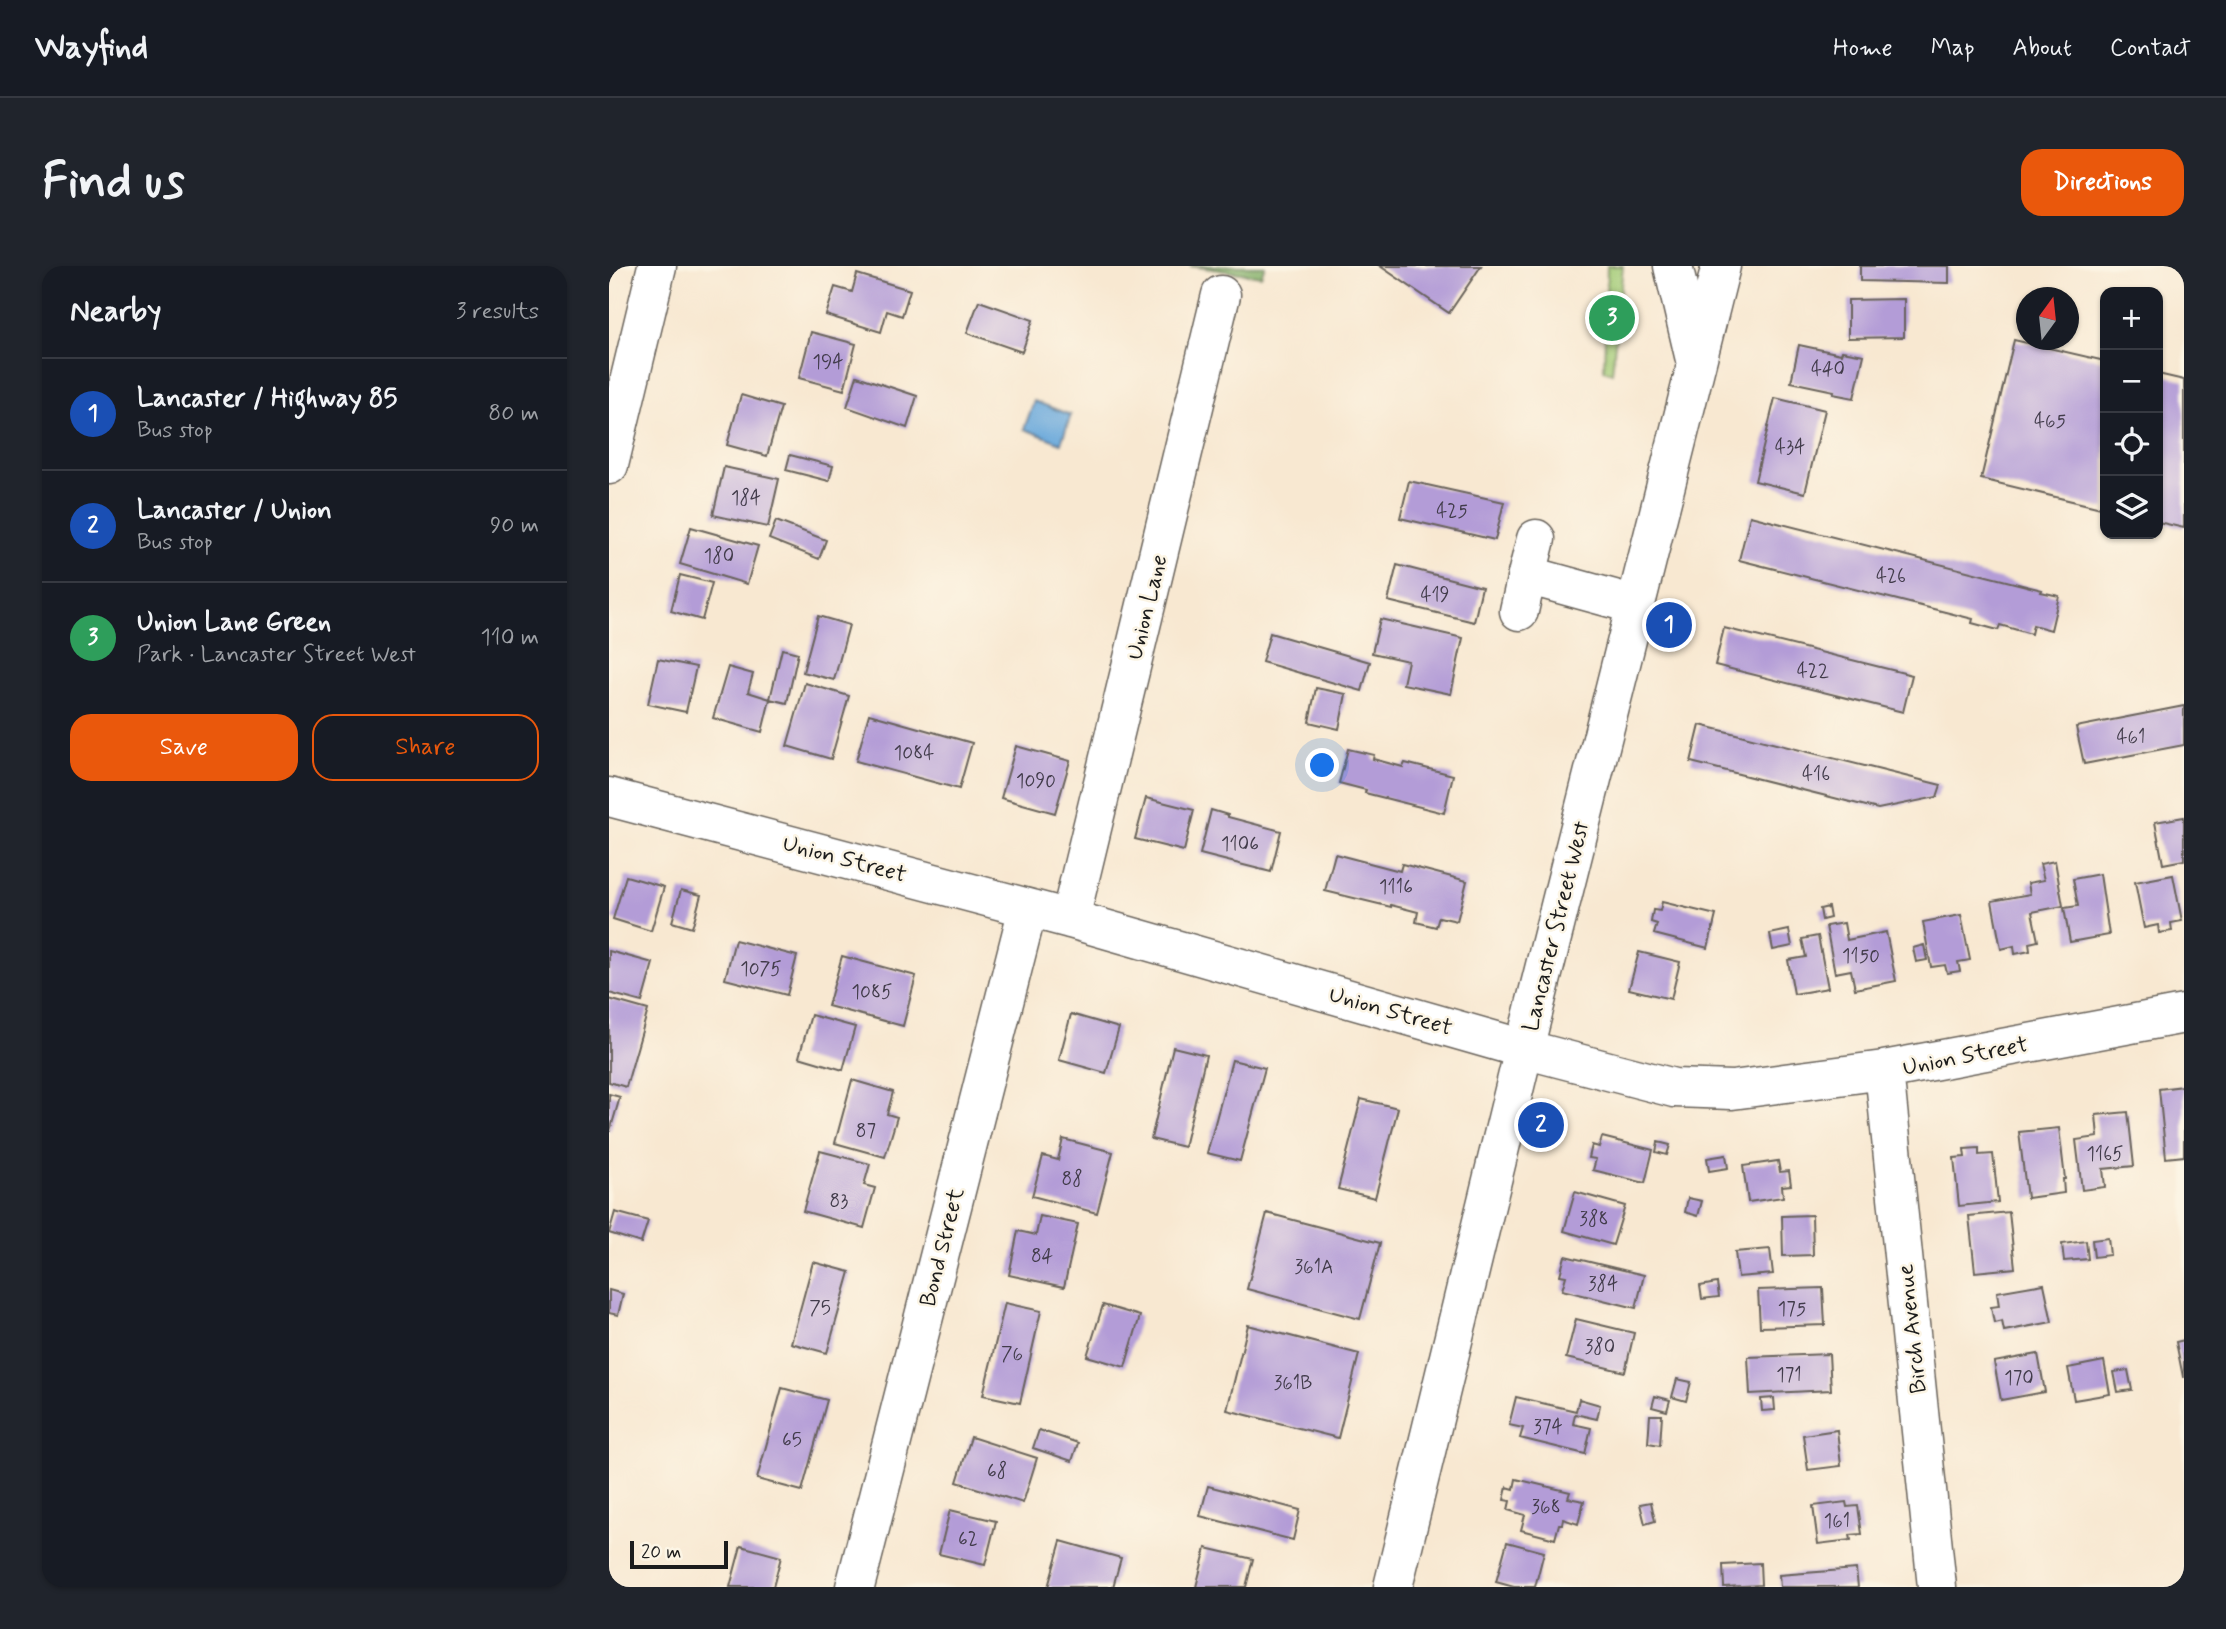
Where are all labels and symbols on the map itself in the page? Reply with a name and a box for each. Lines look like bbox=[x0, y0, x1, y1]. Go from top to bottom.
north arrow bbox=[2016, 287, 2079, 350]
pin: 3 bbox=[1589, 292, 1635, 344]
house number: 194 bbox=[812, 350, 844, 375]
house number: 440 bbox=[1811, 357, 1845, 382]
house number: 465 bbox=[2034, 409, 2066, 434]
house number: 434 bbox=[1775, 435, 1805, 460]
house number: 184 bbox=[731, 486, 761, 511]
house number: 425 bbox=[1436, 499, 1468, 524]
house number: 180 bbox=[704, 544, 734, 569]
street label: Union Lane bbox=[1120, 552, 1175, 663]
house number: 426 bbox=[1876, 564, 1906, 589]
house number: 419 bbox=[1420, 583, 1450, 608]
pin: 1 bbox=[1646, 599, 1692, 651]
house number: 422 bbox=[1797, 659, 1829, 684]
house number: 461 bbox=[2117, 725, 2145, 750]
house number: 1084 bbox=[894, 741, 934, 766]
your location bbox=[1305, 748, 1339, 782]
house number: 416 bbox=[1802, 762, 1830, 787]
house number: 1090 bbox=[1016, 769, 1056, 794]
street label: Lancaster Street West bbox=[1516, 818, 1598, 1035]
street label: Union Street bbox=[779, 829, 910, 891]
house number: 1106 bbox=[1221, 832, 1259, 857]
house number: 1116 bbox=[1379, 875, 1413, 900]
house number: 1150 bbox=[1842, 944, 1880, 969]
house number: 1075 bbox=[740, 957, 782, 982]
house number: 1085 bbox=[851, 980, 893, 1005]
street label: Union Street bbox=[1325, 980, 1456, 1044]
street label: Union Street bbox=[1900, 1030, 2031, 1084]
pin: 2 bbox=[1518, 1099, 1564, 1151]
house number: 87 bbox=[856, 1119, 876, 1144]
house number: 1165 bbox=[2086, 1142, 2124, 1167]
house number: 88 bbox=[1061, 1167, 1083, 1192]
street label: Bond Street bbox=[914, 1185, 972, 1310]
house number: 83 bbox=[830, 1189, 848, 1214]
house number: 388 bbox=[1579, 1207, 1609, 1232]
house number: 84 bbox=[1031, 1244, 1053, 1269]
house number: 361A bbox=[1295, 1255, 1333, 1280]
street label: Birch Avenue bbox=[1891, 1263, 1935, 1395]
house number: 384 bbox=[1588, 1272, 1618, 1297]
house number: 75 bbox=[809, 1296, 831, 1321]
house number: 175 bbox=[1778, 1297, 1806, 1322]
house number: 380 bbox=[1585, 1335, 1615, 1360]
house number: 76 bbox=[1001, 1342, 1023, 1367]
house number: 171 bbox=[1776, 1363, 1802, 1388]
house number: 170 bbox=[2004, 1366, 2034, 1391]
house number: 361B bbox=[1274, 1371, 1312, 1396]
house number: 374 bbox=[1533, 1415, 1563, 1440]
house number: 65 bbox=[782, 1428, 802, 1453]
house number: 68 bbox=[987, 1459, 1007, 1484]
house number: 368 bbox=[1531, 1495, 1561, 1520]
house number: 161 bbox=[1824, 1509, 1850, 1534]
house number: 62 bbox=[958, 1527, 978, 1552]
scale bar bbox=[630, 1538, 728, 1570]

